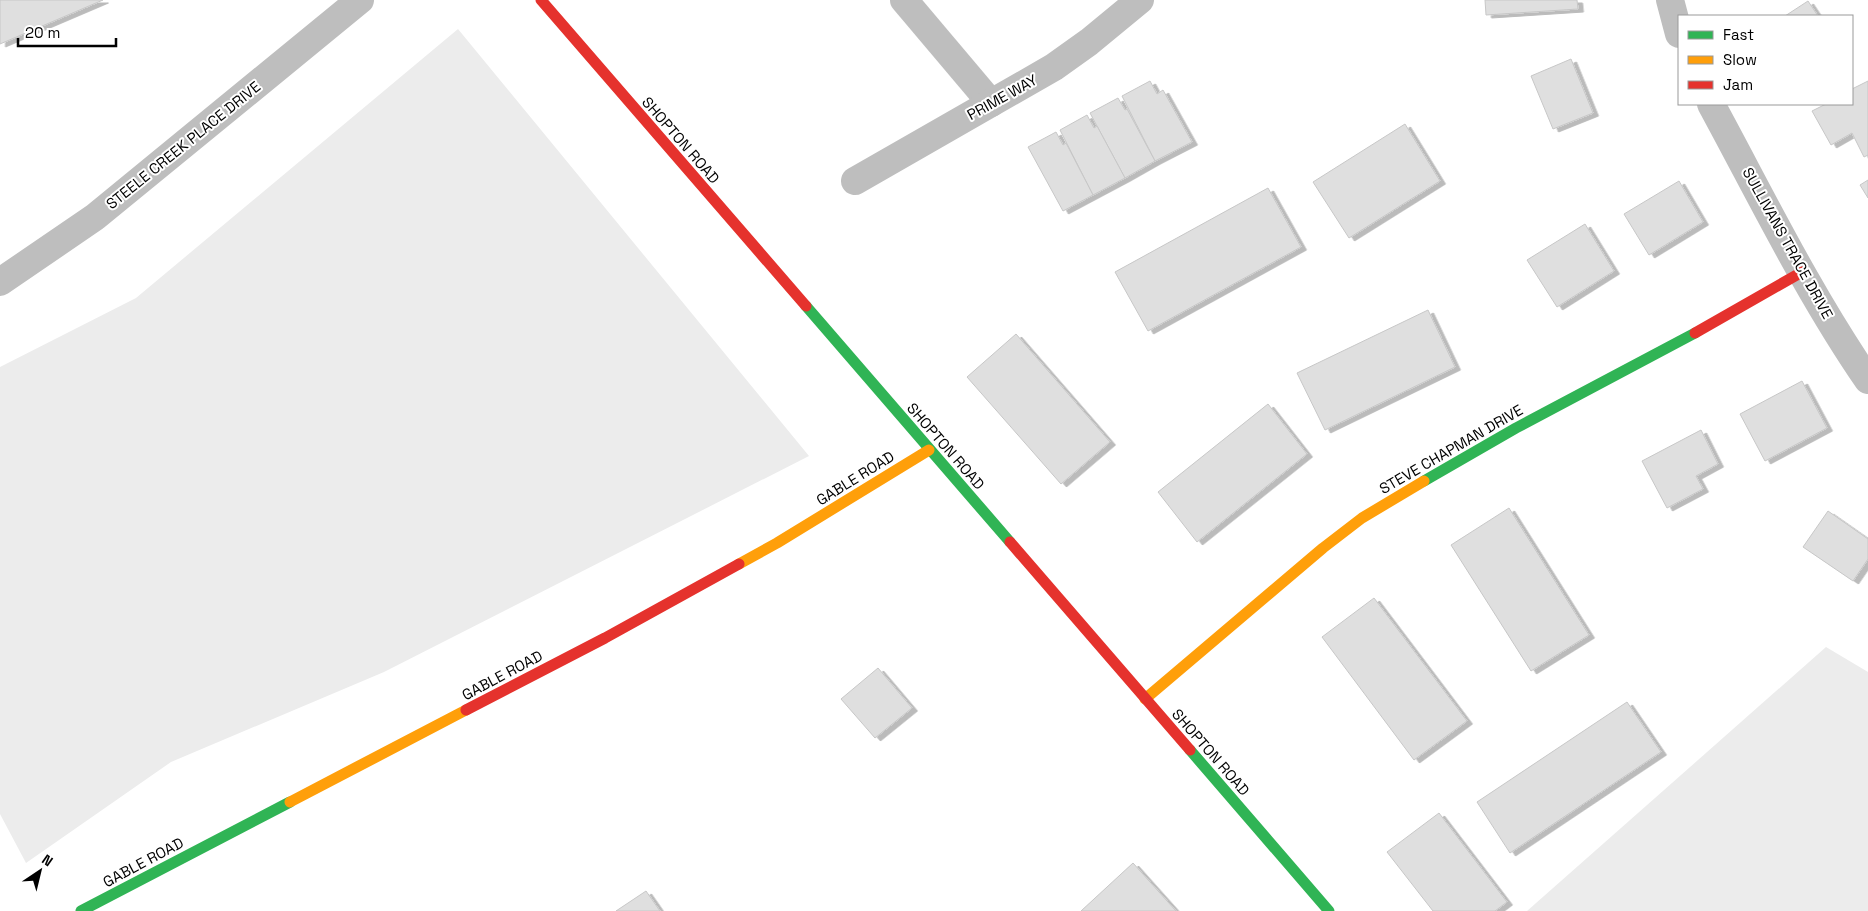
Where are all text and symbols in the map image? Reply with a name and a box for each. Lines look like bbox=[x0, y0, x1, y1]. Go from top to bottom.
scale bar bbox=[18, 15, 115, 47]
legend bbox=[1678, 15, 1853, 105]
text: 20 m bbox=[25, 23, 60, 42]
text: Fast bbox=[1723, 25, 1754, 44]
text: Slow bbox=[1723, 50, 1757, 69]
street label: PRIME WAY bbox=[964, 70, 1040, 124]
text: Jam bbox=[1723, 75, 1753, 94]
street label: STEELE CREEK PLACE DRIVE bbox=[102, 77, 264, 213]
street label: SHOPTON ROAD bbox=[638, 93, 724, 187]
street label: SULLIVANS TRACE DRIVE bbox=[1738, 164, 1838, 322]
street label: SHOPTON ROAD bbox=[903, 399, 989, 493]
street label: STEVE CHAPMAN DRIVE bbox=[1376, 400, 1526, 498]
street label: GABLE ROAD bbox=[812, 446, 898, 510]
street label: GABLE ROAD bbox=[458, 646, 546, 704]
street label: SHOPTON ROAD bbox=[1168, 705, 1254, 799]
street label: GABLE ROAD bbox=[99, 833, 187, 891]
north arrow bbox=[15, 846, 65, 896]
text: N bbox=[38, 850, 56, 870]

